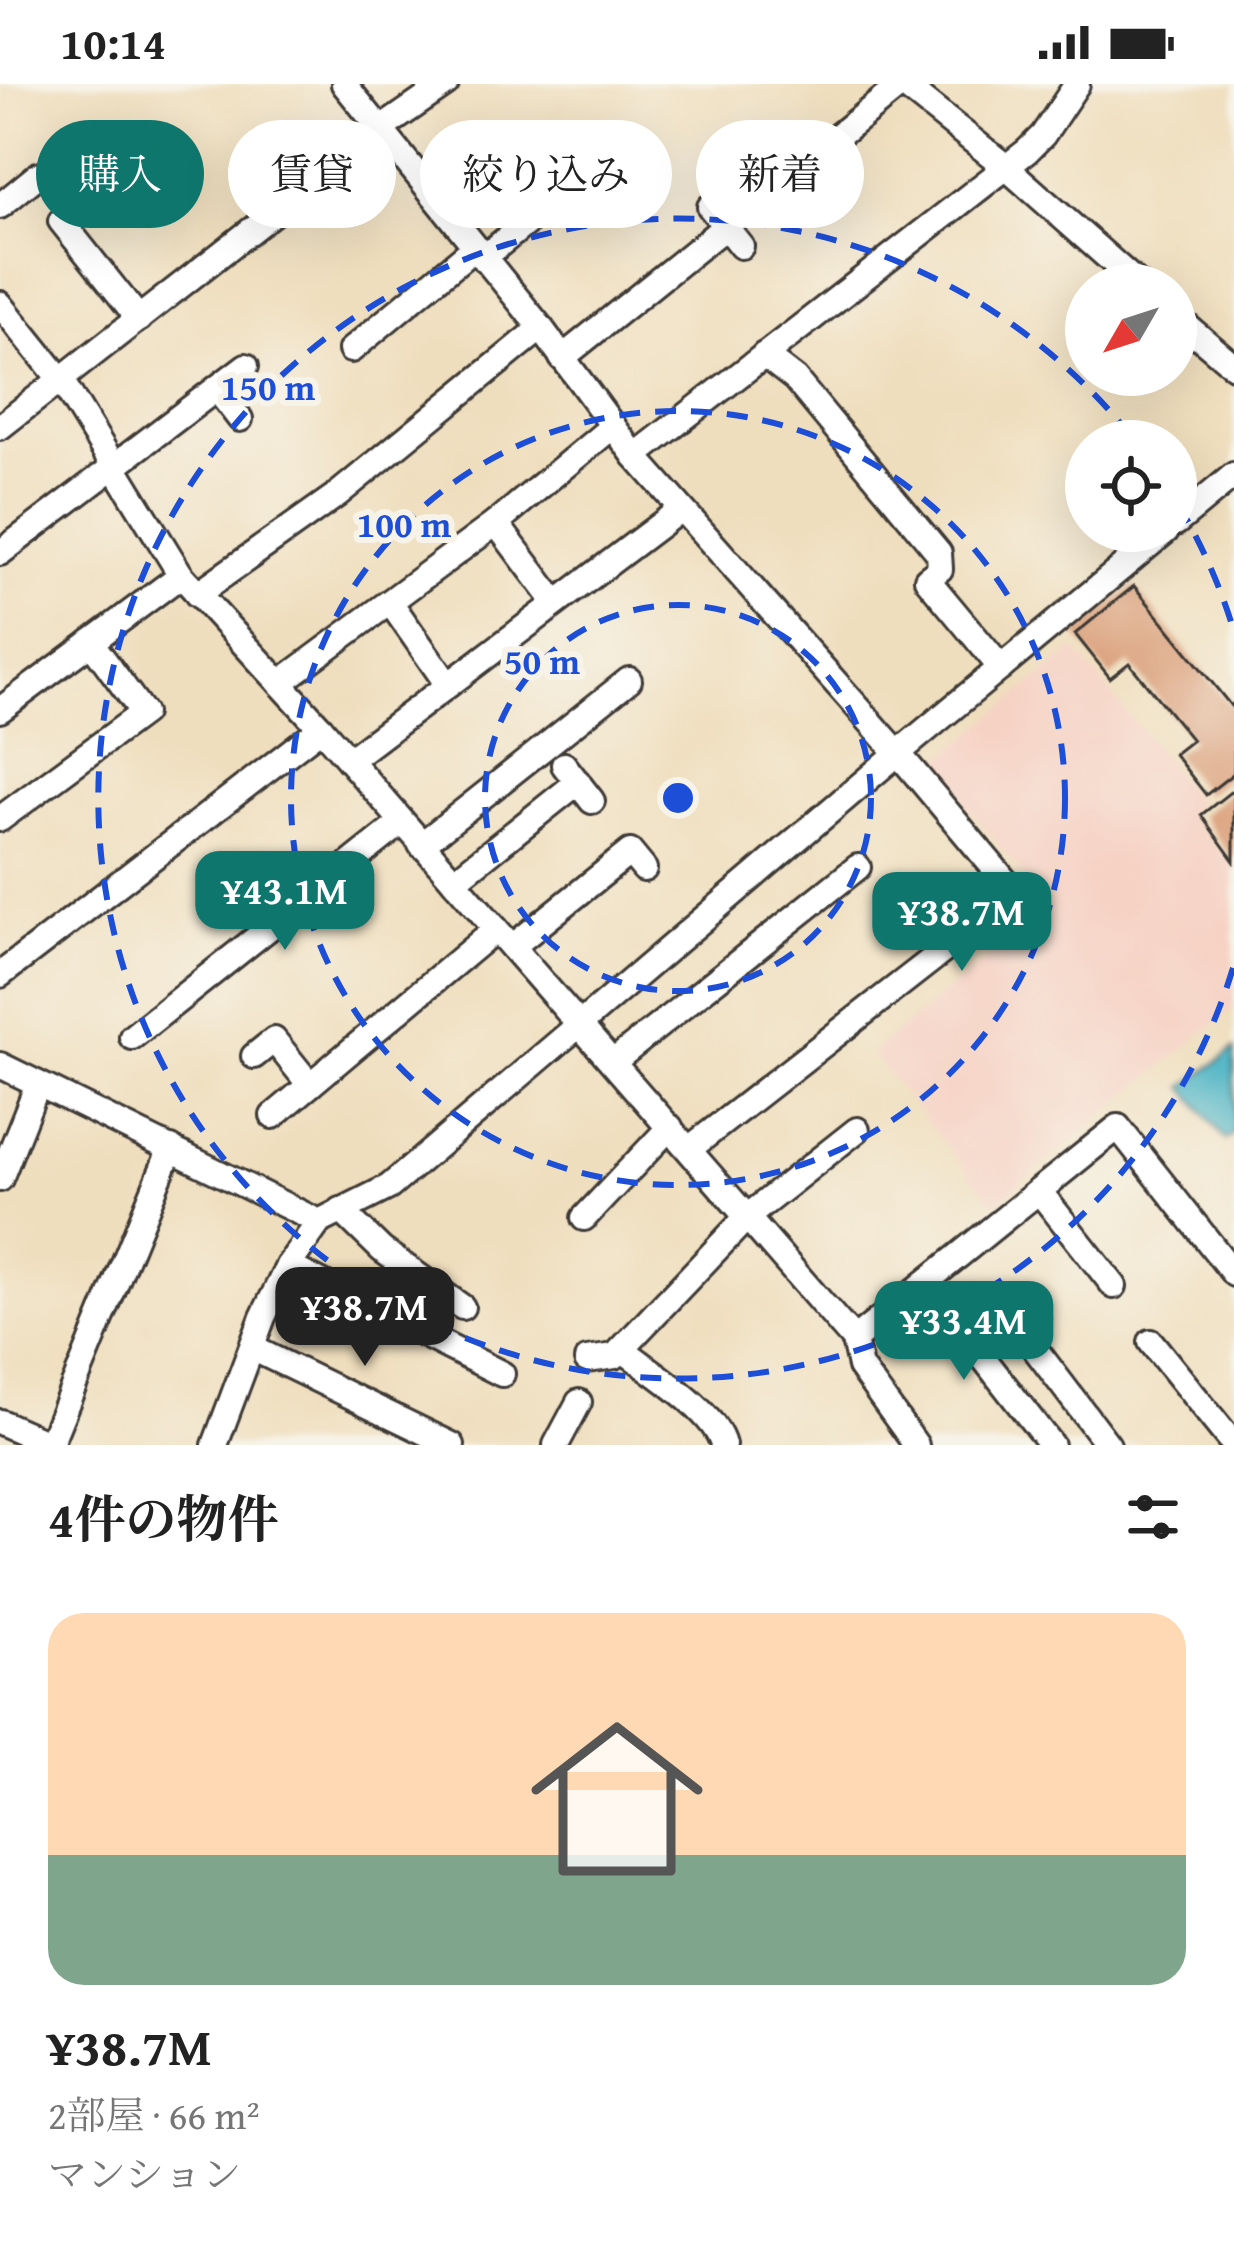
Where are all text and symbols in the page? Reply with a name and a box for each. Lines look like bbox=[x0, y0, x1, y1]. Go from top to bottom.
text: 10:14 bbox=[60, 10, 166, 75]
chip: 購入 bbox=[36, 120, 204, 228]
chip: 賃貸 bbox=[228, 120, 396, 228]
chip: 絞り込み bbox=[420, 120, 672, 228]
chip: 新着 bbox=[696, 120, 864, 228]
north arrow bbox=[1065, 264, 1197, 396]
map controls bbox=[1065, 264, 1197, 552]
text: 150 m bbox=[221, 360, 316, 413]
button: locate bbox=[1065, 420, 1197, 552]
text: 100 m bbox=[357, 497, 452, 550]
text: 50 m bbox=[504, 634, 580, 687]
centre of rings bbox=[657, 777, 699, 819]
pin: ¥43.1M bbox=[187, 851, 383, 953]
text: ¥43.1M bbox=[222, 861, 348, 918]
pin: ¥38.7M bbox=[864, 872, 1060, 974]
text: ¥38.7M bbox=[899, 882, 1025, 939]
pin: ¥38.7M bbox=[267, 1267, 463, 1369]
text: ¥38.7M bbox=[302, 1277, 428, 1334]
pin: ¥33.4M bbox=[866, 1281, 1062, 1383]
text: ¥33.4M bbox=[901, 1291, 1027, 1348]
text: 4件の物件 bbox=[48, 1481, 278, 1556]
icon: filters bbox=[1120, 1484, 1186, 1550]
icon: home bbox=[509, 1691, 725, 1907]
text: ¥38.7M bbox=[48, 2009, 212, 2084]
text: 2部屋 · 66 m² bbox=[48, 2086, 260, 2143]
text: マンション bbox=[48, 2145, 241, 2202]

